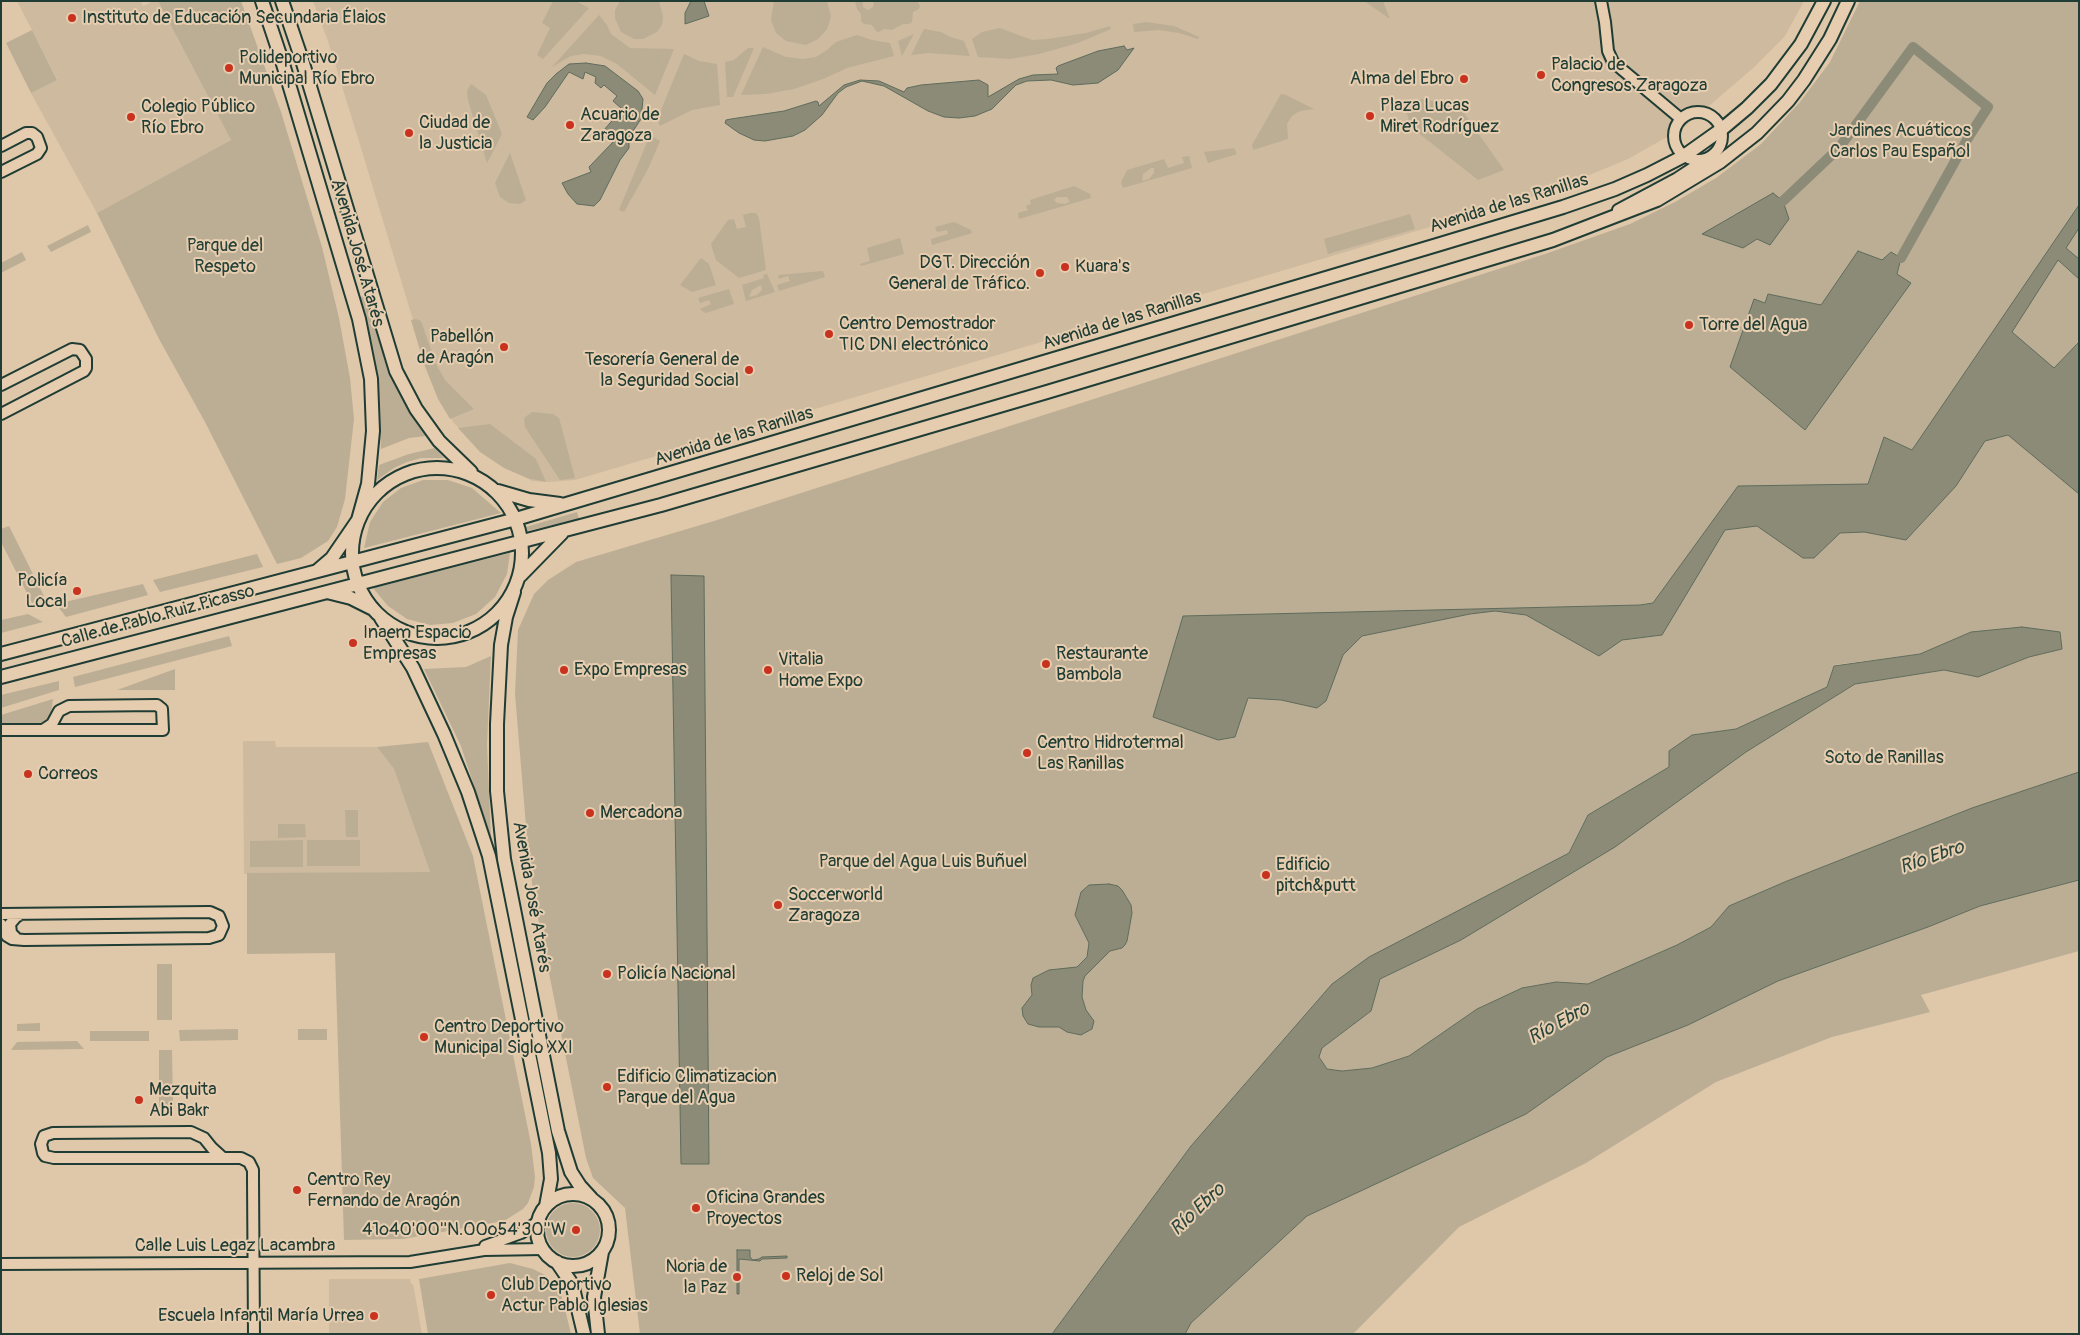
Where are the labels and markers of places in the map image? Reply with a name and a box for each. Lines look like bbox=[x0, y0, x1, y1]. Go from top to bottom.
place label: Instituto de Educación Secundaria Élaios bbox=[82, 7, 386, 29]
marker: Instituto de Educación Secundaria Élaios bbox=[66, 12, 78, 24]
place label: Polideportivo Municipal Río Ebro bbox=[239, 47, 375, 90]
place label: Palacio de Congresos Zaragoza bbox=[1551, 54, 1707, 96]
marker: Polideportivo Municipal Río Ebro bbox=[223, 62, 235, 74]
place label: Alma del Ebro bbox=[1350, 68, 1454, 90]
marker: Palacio de Congresos Zaragoza bbox=[1535, 69, 1547, 81]
marker: Alma del Ebro bbox=[1458, 73, 1470, 85]
place label: Plaza Lucas Miret Rodríguez bbox=[1380, 95, 1499, 138]
place label: Colegio Público Río Ebro bbox=[141, 96, 255, 138]
place label: Acuario de Zaragoza bbox=[580, 104, 659, 146]
marker: Plaza Lucas Miret Rodríguez bbox=[1364, 110, 1376, 122]
marker: Colegio Público Río Ebro bbox=[125, 111, 137, 123]
place label: Ciudad de la Justicia bbox=[419, 112, 492, 154]
marker: Acuario de Zaragoza bbox=[564, 119, 576, 131]
marker: Ciudad de la Justicia bbox=[403, 127, 415, 139]
place label: DGT. Dirección General de Tráfico. bbox=[888, 252, 1030, 294]
place label: Kuara's bbox=[1075, 256, 1130, 278]
marker: Kuara's bbox=[1059, 261, 1071, 273]
marker: DGT. Dirección General de Tráfico. bbox=[1034, 267, 1046, 279]
place label: Centro Demostrador TIC DNI electrónico bbox=[839, 313, 996, 356]
place label: Torre del Agua bbox=[1699, 314, 1807, 336]
marker: Torre del Agua bbox=[1683, 319, 1695, 331]
place label: Pabellón de Aragón bbox=[417, 326, 494, 368]
marker: Centro Demostrador TIC DNI electrónico bbox=[823, 328, 835, 340]
marker: Pabellón de Aragón bbox=[498, 341, 510, 353]
place label: Tesorería General de la Seguridad Social bbox=[584, 349, 739, 392]
marker: Tesorería General de la Seguridad Social bbox=[743, 364, 755, 376]
place label: Policía Local bbox=[17, 570, 67, 612]
marker: Policía Local bbox=[71, 585, 83, 597]
place label: Inaem Espacio Empresas bbox=[363, 622, 472, 664]
marker: Inaem Espacio Empresas bbox=[347, 637, 359, 649]
place label: Restaurante Bambola bbox=[1056, 643, 1148, 686]
place label: Vitalia Home Expo bbox=[778, 649, 863, 692]
marker: Restaurante Bambola bbox=[1040, 658, 1052, 670]
place label: Expo Empresas bbox=[574, 659, 687, 681]
marker: Expo Empresas bbox=[558, 664, 570, 676]
marker: Vitalia Home Expo bbox=[762, 664, 774, 676]
place label: Centro Hidrotermal Las Ranillas bbox=[1037, 732, 1184, 774]
marker: Centro Hidrotermal Las Ranillas bbox=[1021, 747, 1033, 759]
place label: Correos bbox=[38, 763, 98, 785]
marker: Correos bbox=[22, 768, 34, 780]
place label: Mercadona bbox=[600, 802, 682, 824]
marker: Mercadona bbox=[584, 807, 596, 819]
place label: Edificio pitch&putt bbox=[1276, 854, 1356, 896]
marker: Edificio pitch&putt bbox=[1260, 869, 1272, 881]
place label: Soccerworld Zaragoza bbox=[788, 884, 883, 926]
marker: Soccerworld Zaragoza bbox=[772, 899, 784, 911]
place label: Policía Nacional bbox=[617, 963, 736, 985]
marker: Policía Nacional bbox=[601, 968, 613, 980]
place label: Centro Deportivo Municipal Siglo XXI bbox=[434, 1016, 573, 1058]
marker: Centro Deportivo Municipal Siglo XXI bbox=[418, 1031, 430, 1043]
place label: Edificio Climatizacion Parque del Agua bbox=[617, 1066, 777, 1108]
place label: Mezquita Abi Bakr bbox=[149, 1079, 217, 1122]
marker: Edificio Climatizacion Parque del Agua bbox=[601, 1081, 613, 1093]
marker: Mezquita Abi Bakr bbox=[133, 1094, 145, 1106]
place label: Centro Rey Fernando de Aragón bbox=[307, 1169, 460, 1212]
marker: Centro Rey Fernando de Aragón bbox=[291, 1184, 303, 1196]
place label: Oficina Grandes Proyectos bbox=[706, 1187, 825, 1230]
marker: Oficina Grandes Proyectos bbox=[690, 1202, 702, 1214]
place label: 41º40'00''N.00º54'30''W bbox=[362, 1219, 566, 1241]
marker: 41º40'00''N.00º54'30''W bbox=[570, 1224, 582, 1236]
place label: Noria de la Paz bbox=[665, 1256, 727, 1298]
place label: Reloj de Sol bbox=[796, 1265, 884, 1287]
marker: Reloj de Sol bbox=[780, 1270, 792, 1282]
marker: Noria de la Paz bbox=[731, 1271, 743, 1283]
place label: Club Deportivo Actur Pablo Iglesias bbox=[501, 1274, 648, 1316]
marker: Club Deportivo Actur Pablo Iglesias bbox=[485, 1289, 497, 1301]
place label: Escuela Infantil María Urrea bbox=[158, 1305, 364, 1327]
marker: Escuela Infantil María Urrea bbox=[368, 1310, 380, 1322]

